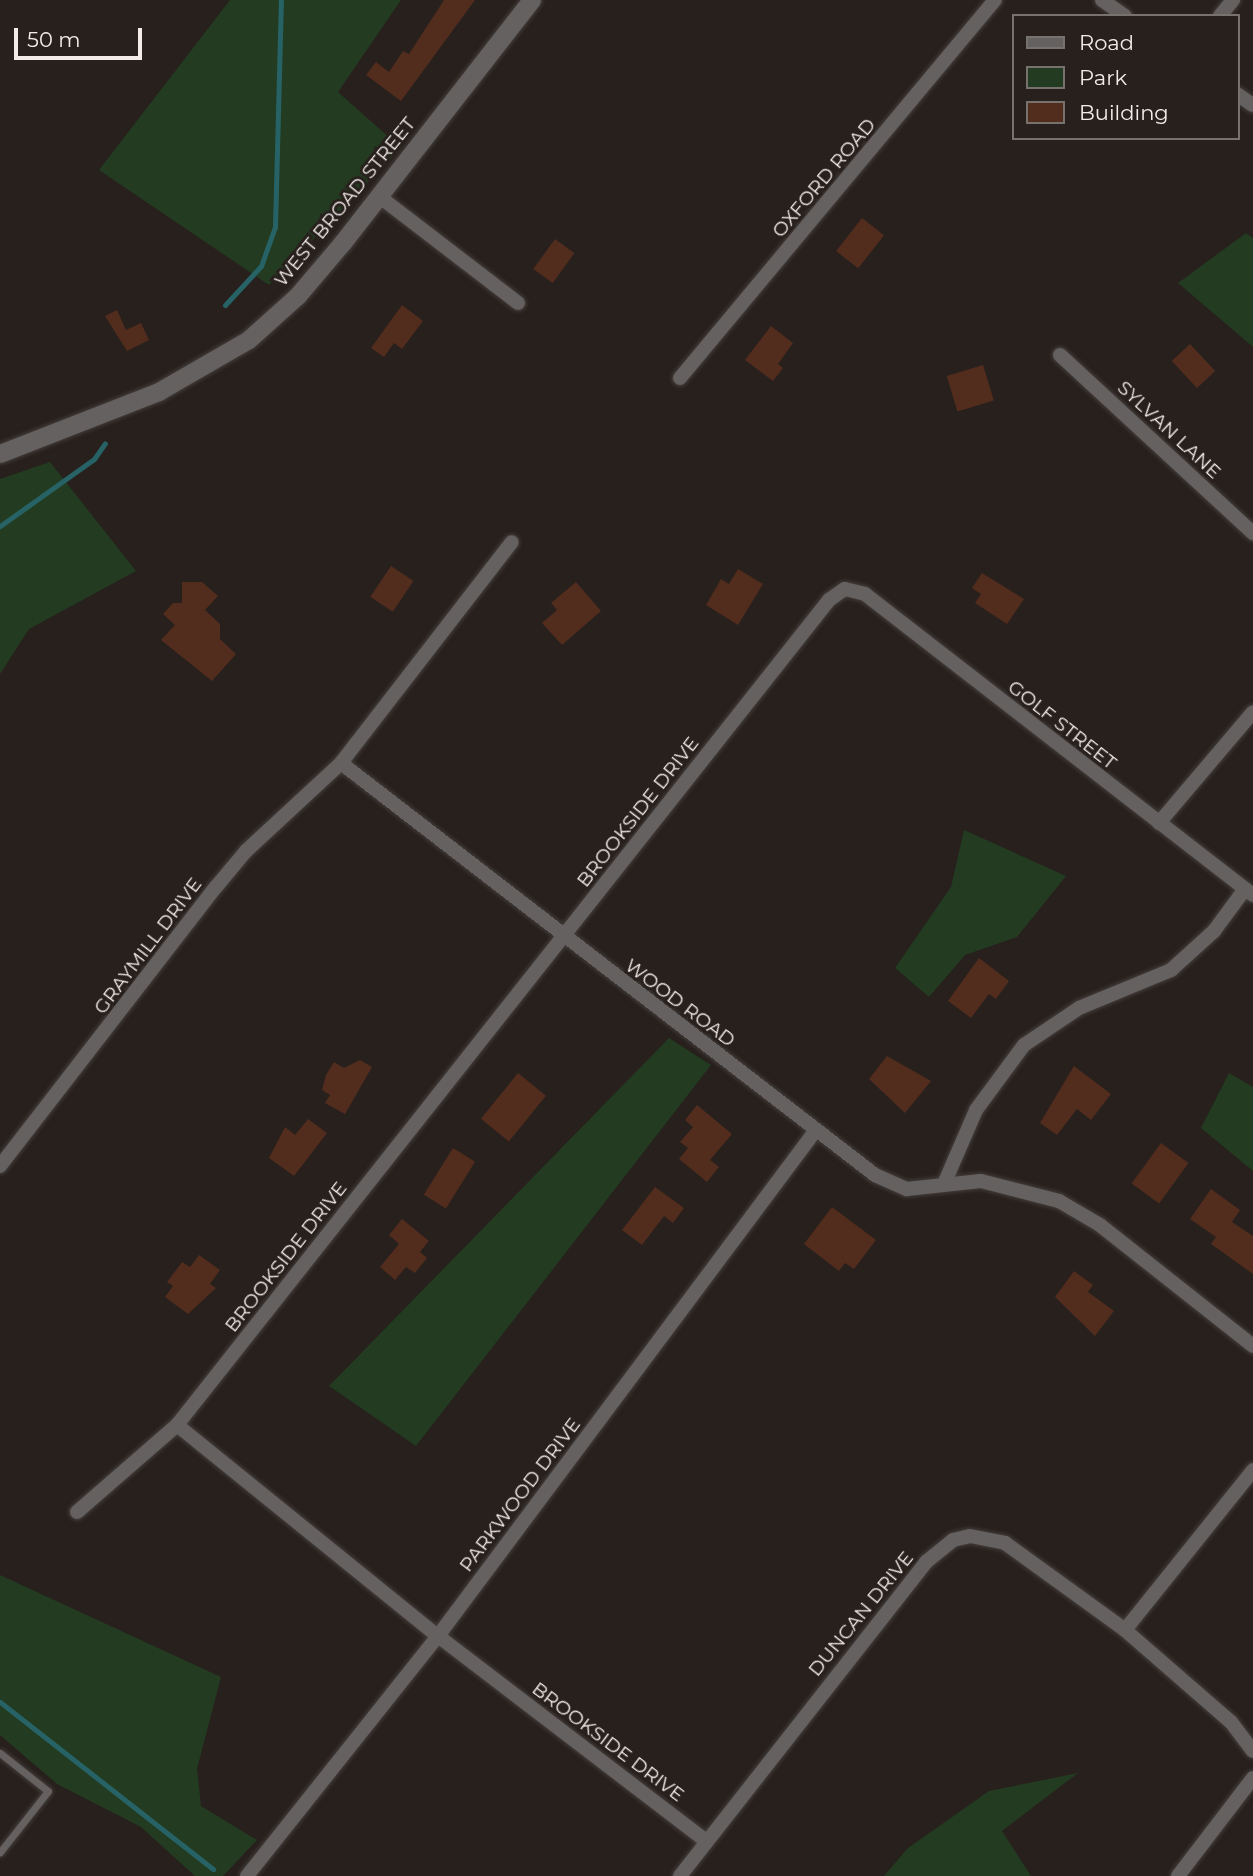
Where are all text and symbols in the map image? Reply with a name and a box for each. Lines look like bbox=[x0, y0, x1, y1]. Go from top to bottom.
scale bar bbox=[18, 14, 145, 58]
legend bbox=[1012, 14, 1239, 140]
text: 50 m bbox=[27, 27, 81, 52]
text: Road bbox=[1079, 30, 1134, 55]
text: Park bbox=[1079, 65, 1127, 90]
text: Building bbox=[1079, 100, 1169, 125]
street label: WEST BROAD STREET bbox=[270, 113, 420, 291]
street label: OXFORD ROAD bbox=[768, 114, 880, 242]
street label: SYLVAN LANE bbox=[1113, 376, 1225, 484]
street label: GOLF STREET bbox=[1003, 676, 1121, 774]
street label: BROOKSIDE DRIVE bbox=[572, 732, 704, 892]
street label: GRAYMILL DRIVE bbox=[89, 873, 207, 1019]
street label: WOOD ROAD bbox=[620, 954, 740, 1052]
street label: BROOKSIDE DRIVE bbox=[220, 1177, 352, 1337]
street label: PARKWOOD DRIVE bbox=[455, 1414, 585, 1576]
street label: DUNCAN DRIVE bbox=[804, 1547, 918, 1681]
street label: BROOKSIDE DRIVE bbox=[527, 1677, 689, 1807]

